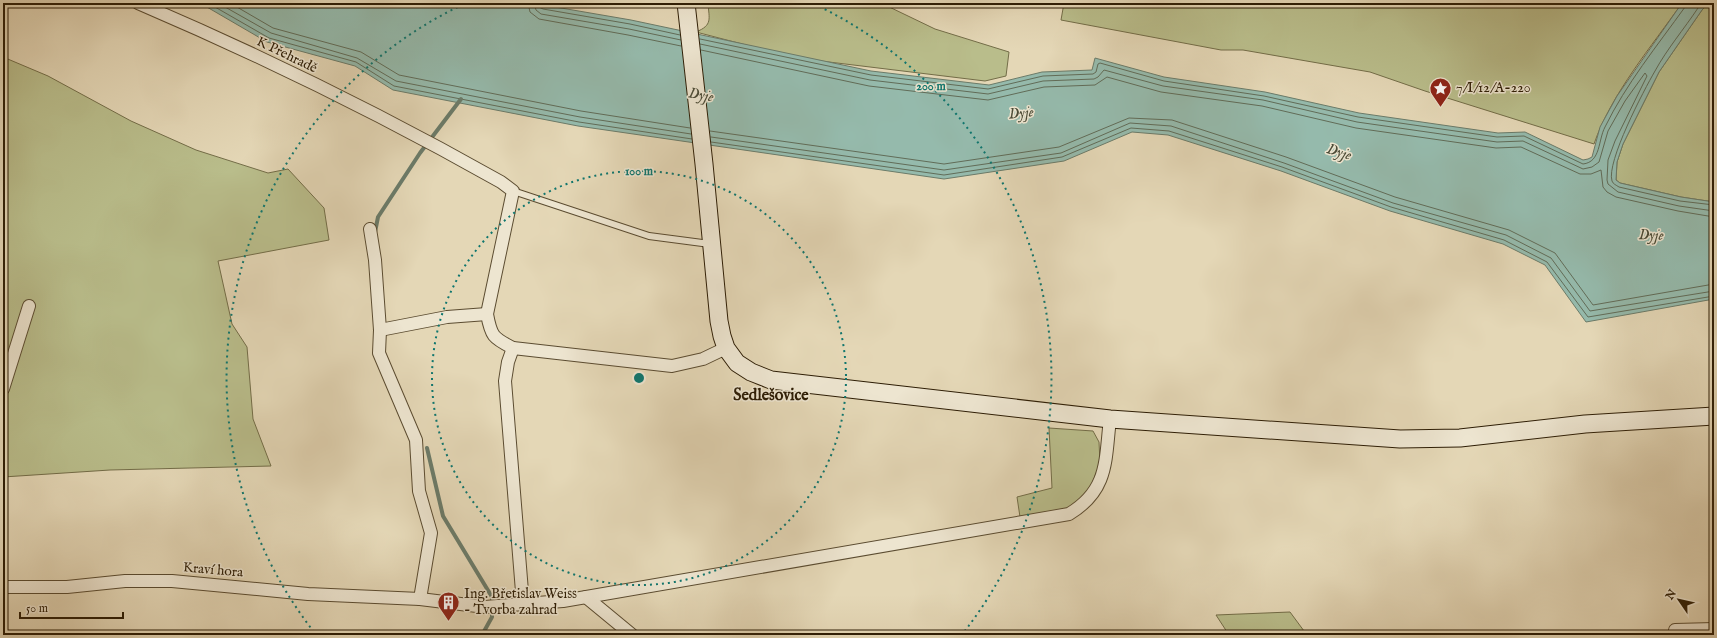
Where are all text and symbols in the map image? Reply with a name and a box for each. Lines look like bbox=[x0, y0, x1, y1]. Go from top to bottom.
street label: K Přehradě bbox=[254, 33, 321, 78]
place icon: 7/I/12/A-220 bbox=[1428, 75, 1454, 108]
text: 200 m bbox=[916, 79, 946, 94]
place label: 7/I/12/A-220 bbox=[1456, 79, 1531, 97]
water label: Dyje bbox=[687, 83, 715, 107]
water label: Dyje bbox=[1008, 102, 1034, 124]
water label: Dyje bbox=[1324, 139, 1354, 165]
text: 100 m bbox=[625, 164, 654, 179]
water label: Dyje bbox=[1638, 225, 1664, 245]
centre of rings bbox=[632, 371, 646, 385]
district label: Sedlešovice bbox=[733, 386, 809, 406]
street label: Kraví hora bbox=[182, 558, 245, 582]
north arrow bbox=[1659, 580, 1699, 620]
place label: Ing. Břetislav Weiss - Tvorba zahrad bbox=[464, 585, 577, 619]
text: N bbox=[1663, 587, 1680, 604]
building icon: Ing. Břetislav Weiss - Tvorba zahrad bbox=[436, 589, 462, 622]
scale bar bbox=[20, 594, 123, 620]
text: 50 m bbox=[26, 601, 48, 616]

